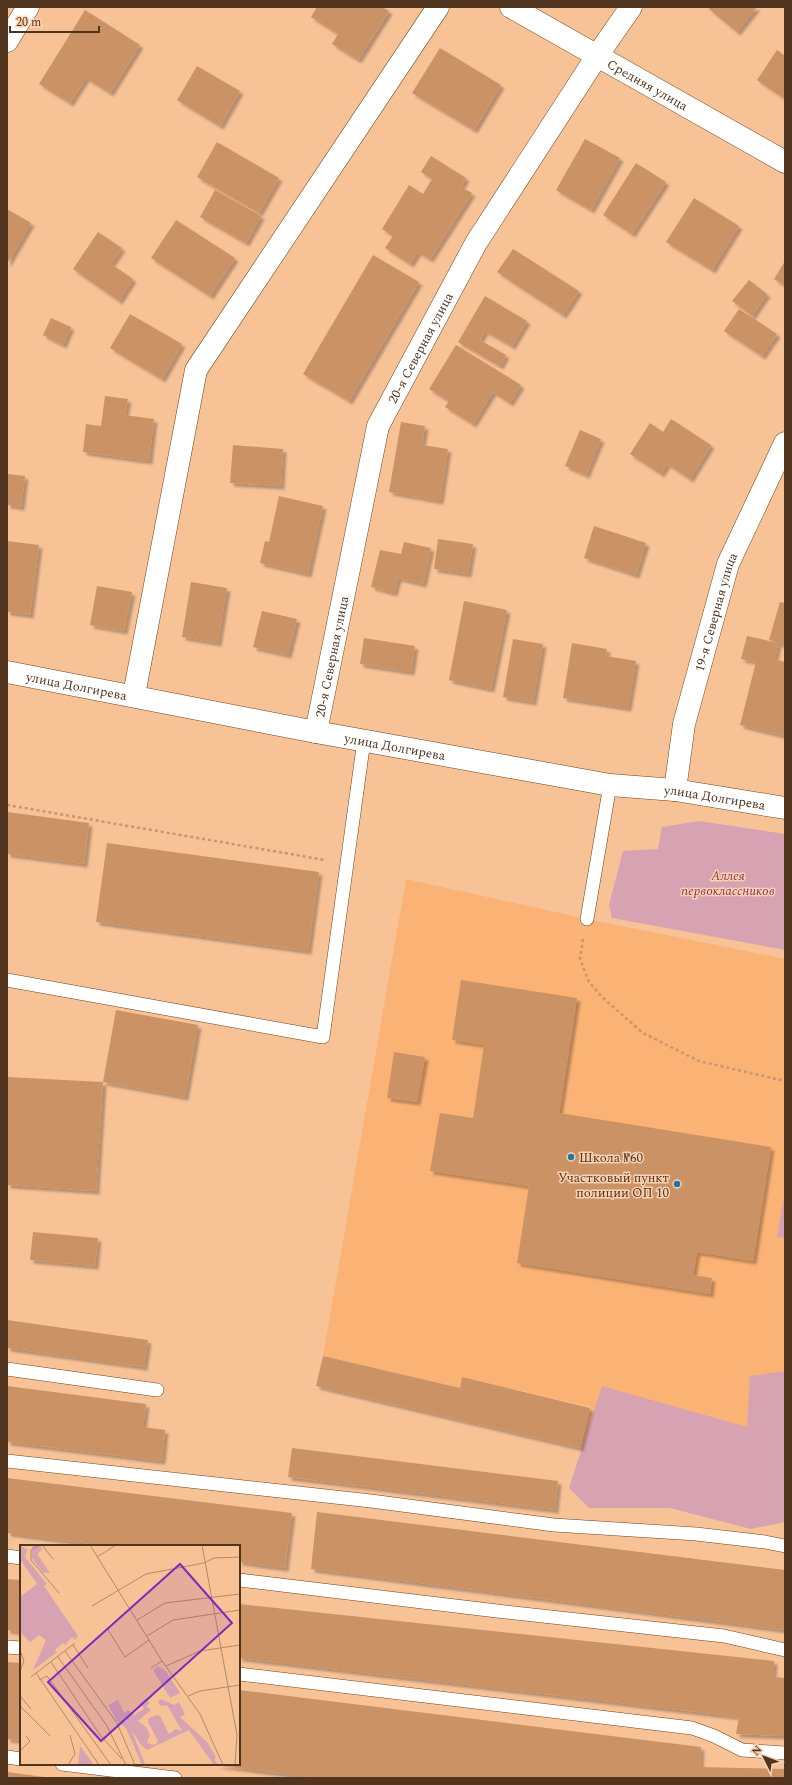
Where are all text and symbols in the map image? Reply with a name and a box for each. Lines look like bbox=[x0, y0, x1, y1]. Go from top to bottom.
scale bar bbox=[10, 8, 99, 34]
text: 20 m bbox=[16, 13, 41, 32]
street label: Средняя улица bbox=[603, 54, 692, 116]
street label: 20-я Северная улица bbox=[383, 289, 459, 407]
street label: 19-я Северная улица bbox=[690, 549, 743, 674]
street label: 20-я Северная улица bbox=[310, 594, 354, 719]
street label: улица Долгирева bbox=[23, 667, 129, 706]
street label: улица Долгирева bbox=[342, 728, 448, 766]
street label: улица Долгирева bbox=[662, 780, 767, 816]
park label: Аллея первоклассников bbox=[681, 866, 775, 901]
place label: Школа №60 bbox=[579, 1148, 643, 1168]
marker: Школа №60 bbox=[566, 1152, 576, 1162]
place label: Участковый пункт полиции ОП 10 bbox=[558, 1168, 669, 1203]
marker: Участковый пункт полиции ОП 10 bbox=[672, 1179, 682, 1189]
inset map bbox=[20, 1545, 240, 1765]
north arrow bbox=[744, 1737, 784, 1777]
text: N bbox=[748, 1742, 766, 1760]

